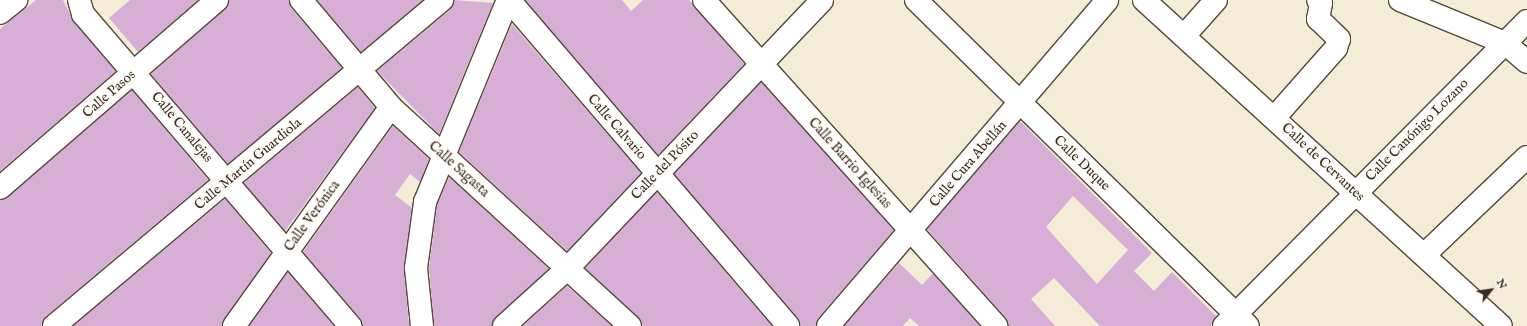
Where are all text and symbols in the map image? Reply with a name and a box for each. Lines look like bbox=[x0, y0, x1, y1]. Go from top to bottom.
street label: Calle Pasos bbox=[79, 66, 139, 122]
street label: Calle Canónigo Lozano bbox=[1362, 75, 1472, 185]
street label: Calle Canalejas bbox=[148, 88, 216, 166]
street label: Calle Calvario bbox=[584, 91, 650, 163]
street label: Calle Martín Guardiola bbox=[191, 114, 305, 214]
street label: Calle Barrio Iglesias bbox=[805, 114, 895, 212]
street label: Calle Cura Abellán bbox=[926, 117, 1010, 211]
street label: Calle de Cervantes bbox=[1278, 119, 1368, 205]
street label: Calle del Pósito bbox=[628, 127, 702, 203]
street label: Calle Duque bbox=[1050, 132, 1114, 194]
street label: Calle Sagasta bbox=[425, 137, 493, 201]
street label: Calle Verónica bbox=[281, 177, 343, 255]
north arrow bbox=[1471, 270, 1511, 310]
text: N bbox=[1493, 276, 1510, 292]

